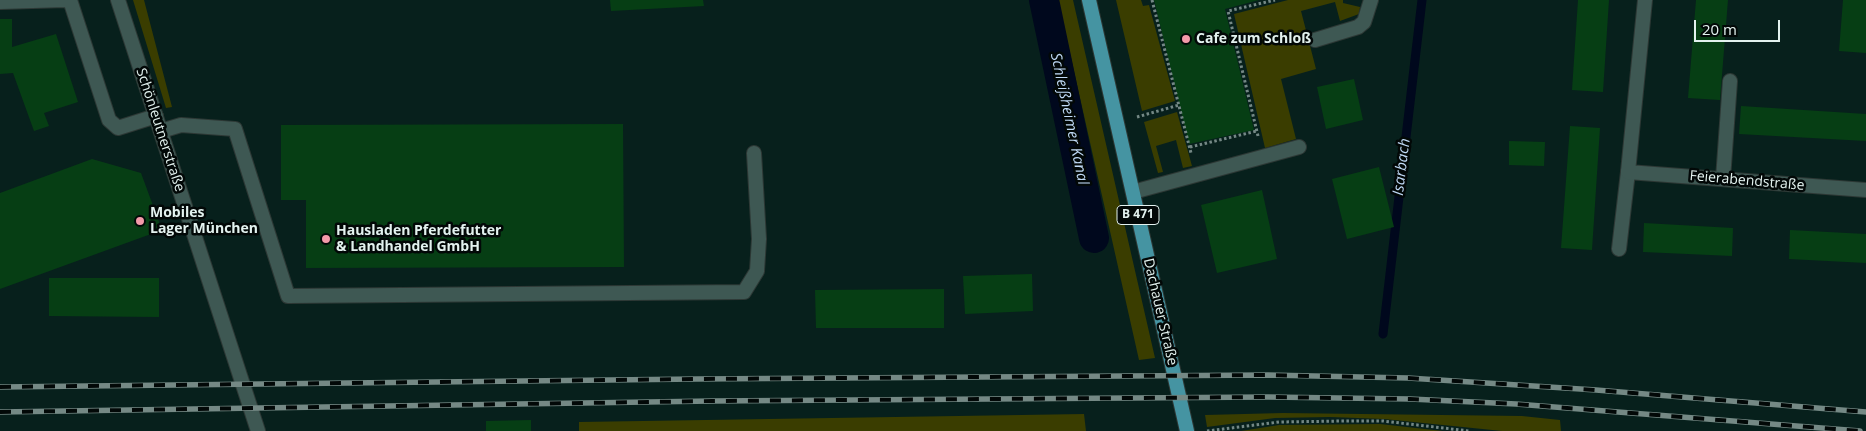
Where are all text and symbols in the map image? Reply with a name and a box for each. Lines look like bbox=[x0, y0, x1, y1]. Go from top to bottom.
scale bar bbox=[1696, 10, 1782, 42]
text: 20 m bbox=[1702, 19, 1737, 39]
place label: Cafe zum Schloß bbox=[1196, 31, 1311, 47]
marker: Cafe zum Schloß bbox=[1180, 33, 1192, 45]
water label: Schleißheimer Kanal bbox=[1046, 51, 1092, 187]
street label: Schönleutnerstraße bbox=[132, 66, 188, 194]
water label: Isarbach bbox=[1390, 137, 1414, 197]
street label: Feierabendstraße bbox=[1689, 168, 1805, 194]
place label: Mobiles Lager München bbox=[150, 205, 258, 238]
road number: B 471 bbox=[1117, 206, 1159, 224]
marker: Mobiles Lager München bbox=[134, 215, 146, 227]
place label: Hausladen Pferdefutter & Landhandel GmbH bbox=[336, 223, 501, 256]
marker: Hausladen Pferdefutter & Landhandel GmbH bbox=[320, 233, 332, 245]
street label: Dachauer Straße bbox=[1139, 257, 1181, 367]

